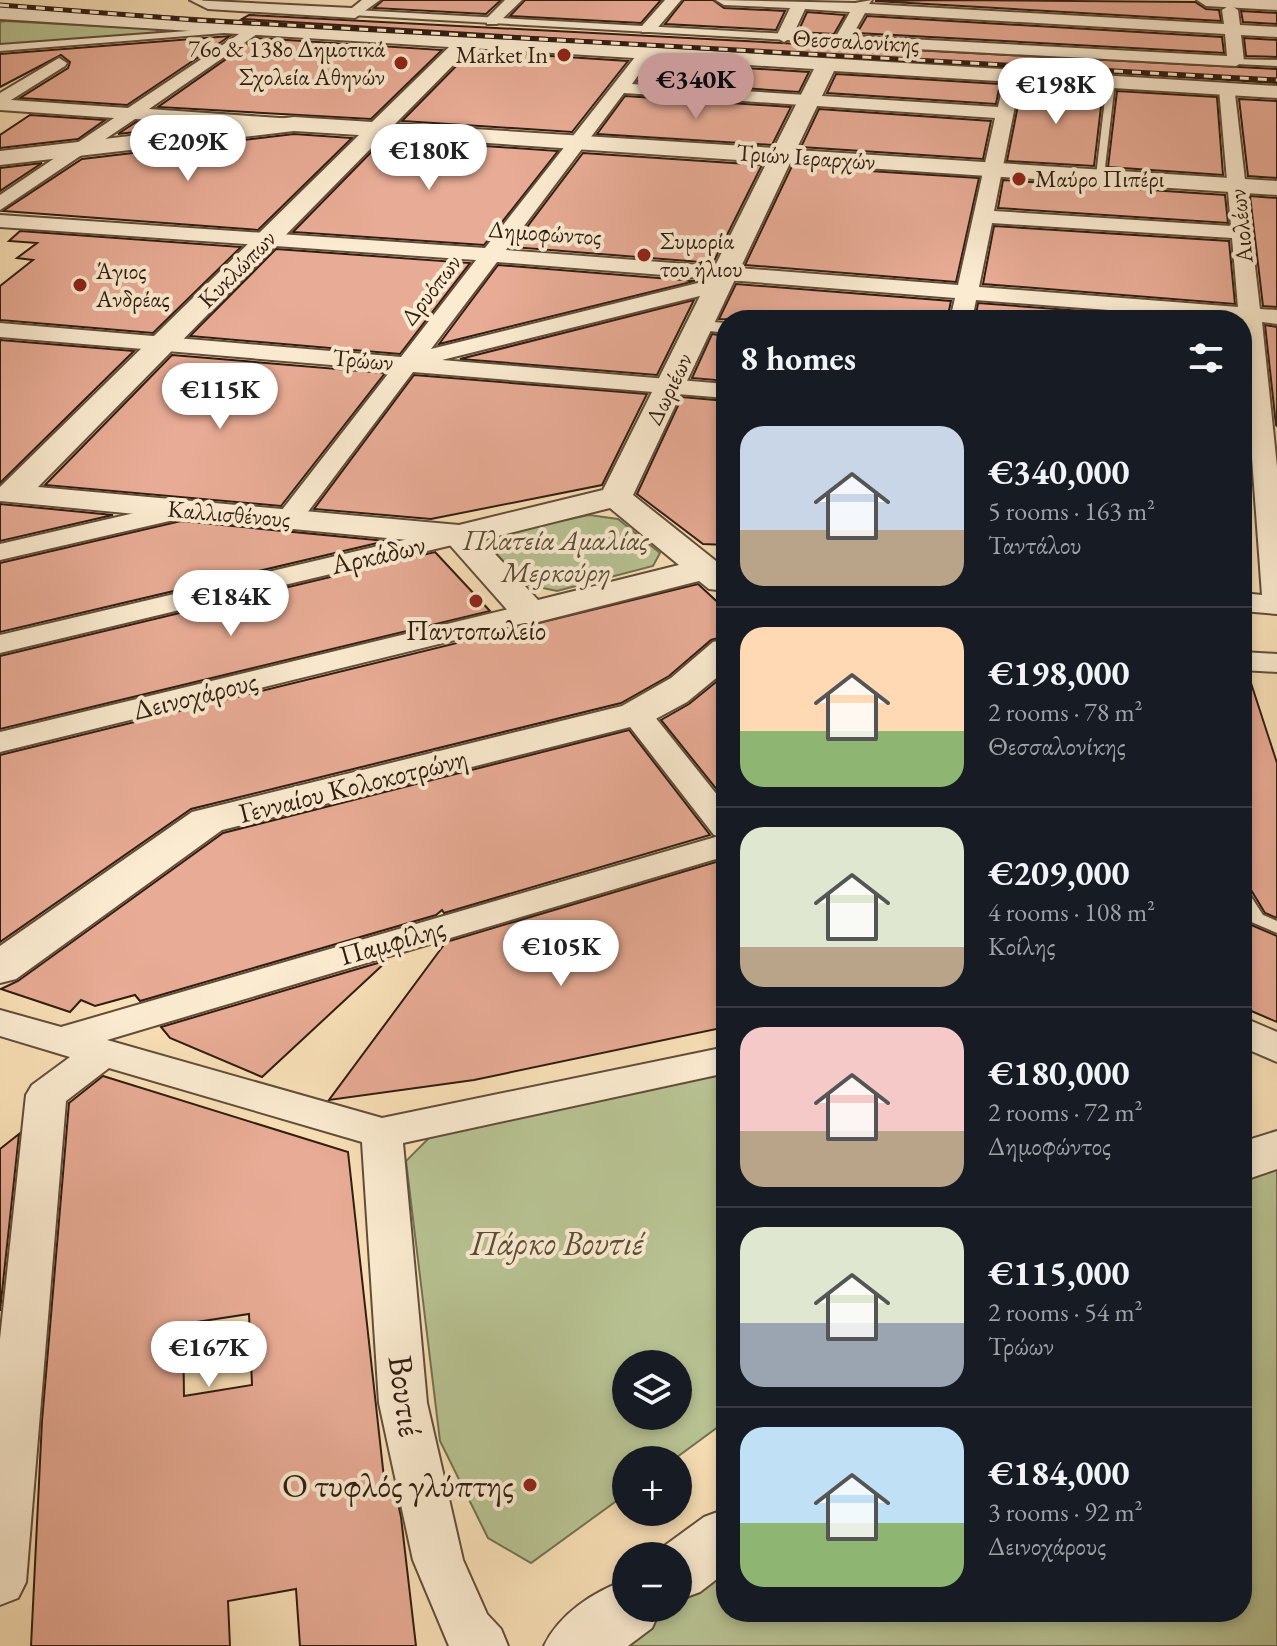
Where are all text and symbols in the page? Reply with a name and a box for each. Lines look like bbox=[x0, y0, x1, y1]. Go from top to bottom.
street label: Θεσσαλονίκης bbox=[792, 22, 920, 59]
place label: 76ο & 138ο Δημοτικά Σχολεία Αθηνών bbox=[188, 33, 385, 92]
place label: Market In bbox=[455, 39, 548, 70]
marker: Market In bbox=[555, 46, 573, 64]
pin: €340K bbox=[640, 53, 752, 121]
marker: 76ο & 138ο Δημοτικά Σχολεία Αθηνών bbox=[392, 54, 410, 72]
pin: €198K bbox=[1000, 58, 1112, 126]
text: €340K bbox=[656, 62, 736, 96]
text: €198K bbox=[1016, 67, 1096, 101]
pin: €209K bbox=[132, 115, 244, 183]
text: €209K bbox=[148, 124, 228, 158]
pin: €180K bbox=[373, 124, 485, 192]
text: €180K bbox=[389, 133, 469, 167]
street label: Τριών Ιεραρχών bbox=[736, 136, 876, 177]
place label: Μαύρο Πιπέρι bbox=[1035, 163, 1165, 194]
marker: Μαύρο Πιπέρι bbox=[1010, 170, 1028, 188]
street label: Αιολέων bbox=[1221, 187, 1260, 266]
street label: Δημοφώντος bbox=[487, 213, 603, 252]
street label: Κυκλώπων bbox=[191, 223, 282, 314]
place label: Συμορία του ήλιου bbox=[660, 225, 743, 284]
marker: Συμορία του ήλιου bbox=[635, 246, 653, 264]
street label: Δρυόπων bbox=[393, 248, 468, 332]
place label: Άγιος Ανδρέας bbox=[95, 255, 170, 314]
marker: Άγιος Ανδρέας bbox=[71, 276, 89, 294]
text: 8 homes bbox=[740, 336, 856, 380]
icon: filters bbox=[1184, 336, 1228, 380]
street label: Τρώων bbox=[331, 341, 395, 378]
street label: Δωριέων bbox=[638, 347, 699, 430]
pin: €115K bbox=[164, 363, 276, 431]
text: €115K bbox=[180, 372, 260, 406]
text: €340,000 bbox=[988, 450, 1129, 494]
icon: home bbox=[804, 458, 900, 554]
street label: Καλλισθένους bbox=[166, 493, 292, 534]
text: 5 rooms · 163 m² bbox=[988, 494, 1155, 528]
park label: Πλατεία Αμαλίας Μερκούρη bbox=[462, 522, 650, 590]
street label: Αρκάδων bbox=[326, 526, 429, 583]
text: Ταντάλου bbox=[988, 528, 1082, 562]
pin: €184K bbox=[175, 570, 287, 638]
text: €184K bbox=[191, 579, 271, 613]
marker: Παντοπωλείο bbox=[467, 592, 485, 610]
place label: Παντοπωλείο bbox=[406, 612, 546, 648]
text: €198,000 bbox=[988, 651, 1129, 695]
icon: home bbox=[804, 659, 900, 755]
street label: Δεινοχάρους bbox=[129, 662, 261, 728]
text: 2 rooms · 78 m² bbox=[988, 695, 1143, 729]
text: Θεσσαλονίκης bbox=[988, 729, 1126, 763]
street label: Γενναίου Κολοκοτρώνη bbox=[235, 739, 471, 831]
text: €209,000 bbox=[988, 851, 1129, 895]
icon: home bbox=[804, 859, 900, 955]
text: 4 rooms · 108 m² bbox=[988, 895, 1155, 929]
street label: Παμφίλης bbox=[335, 909, 449, 973]
pin: €105K bbox=[505, 920, 617, 988]
text: €105K bbox=[521, 929, 601, 963]
text: Κοίλης bbox=[988, 929, 1055, 963]
text: €180,000 bbox=[988, 1051, 1129, 1095]
icon: home bbox=[804, 1059, 900, 1155]
text: 2 rooms · 72 m² bbox=[988, 1095, 1143, 1129]
text: Δημοφώντος bbox=[988, 1129, 1111, 1163]
park label: Πάρκο Βουτιέ bbox=[469, 1221, 646, 1265]
text: €115,000 bbox=[988, 1251, 1129, 1295]
icon: home bbox=[804, 1259, 900, 1355]
text: 2 rooms · 54 m² bbox=[988, 1295, 1143, 1329]
pin: €167K bbox=[153, 1321, 265, 1389]
text: Τρώων bbox=[988, 1329, 1054, 1363]
text: €167K bbox=[169, 1330, 249, 1364]
map controls bbox=[612, 1350, 692, 1622]
button: layers bbox=[612, 1350, 692, 1430]
street label: Βουτιέ bbox=[379, 1352, 433, 1440]
button: + bbox=[612, 1446, 692, 1526]
text: €184,000 bbox=[988, 1451, 1129, 1495]
icon: home bbox=[804, 1459, 900, 1555]
place label: Ο τυφλός γλύπτης bbox=[282, 1463, 514, 1507]
marker: Ο τυφλός γλύπτης bbox=[521, 1476, 539, 1494]
text: 3 rooms · 92 m² bbox=[988, 1495, 1143, 1529]
text: Δεινοχάρους bbox=[988, 1529, 1106, 1563]
button: − bbox=[612, 1542, 692, 1622]

